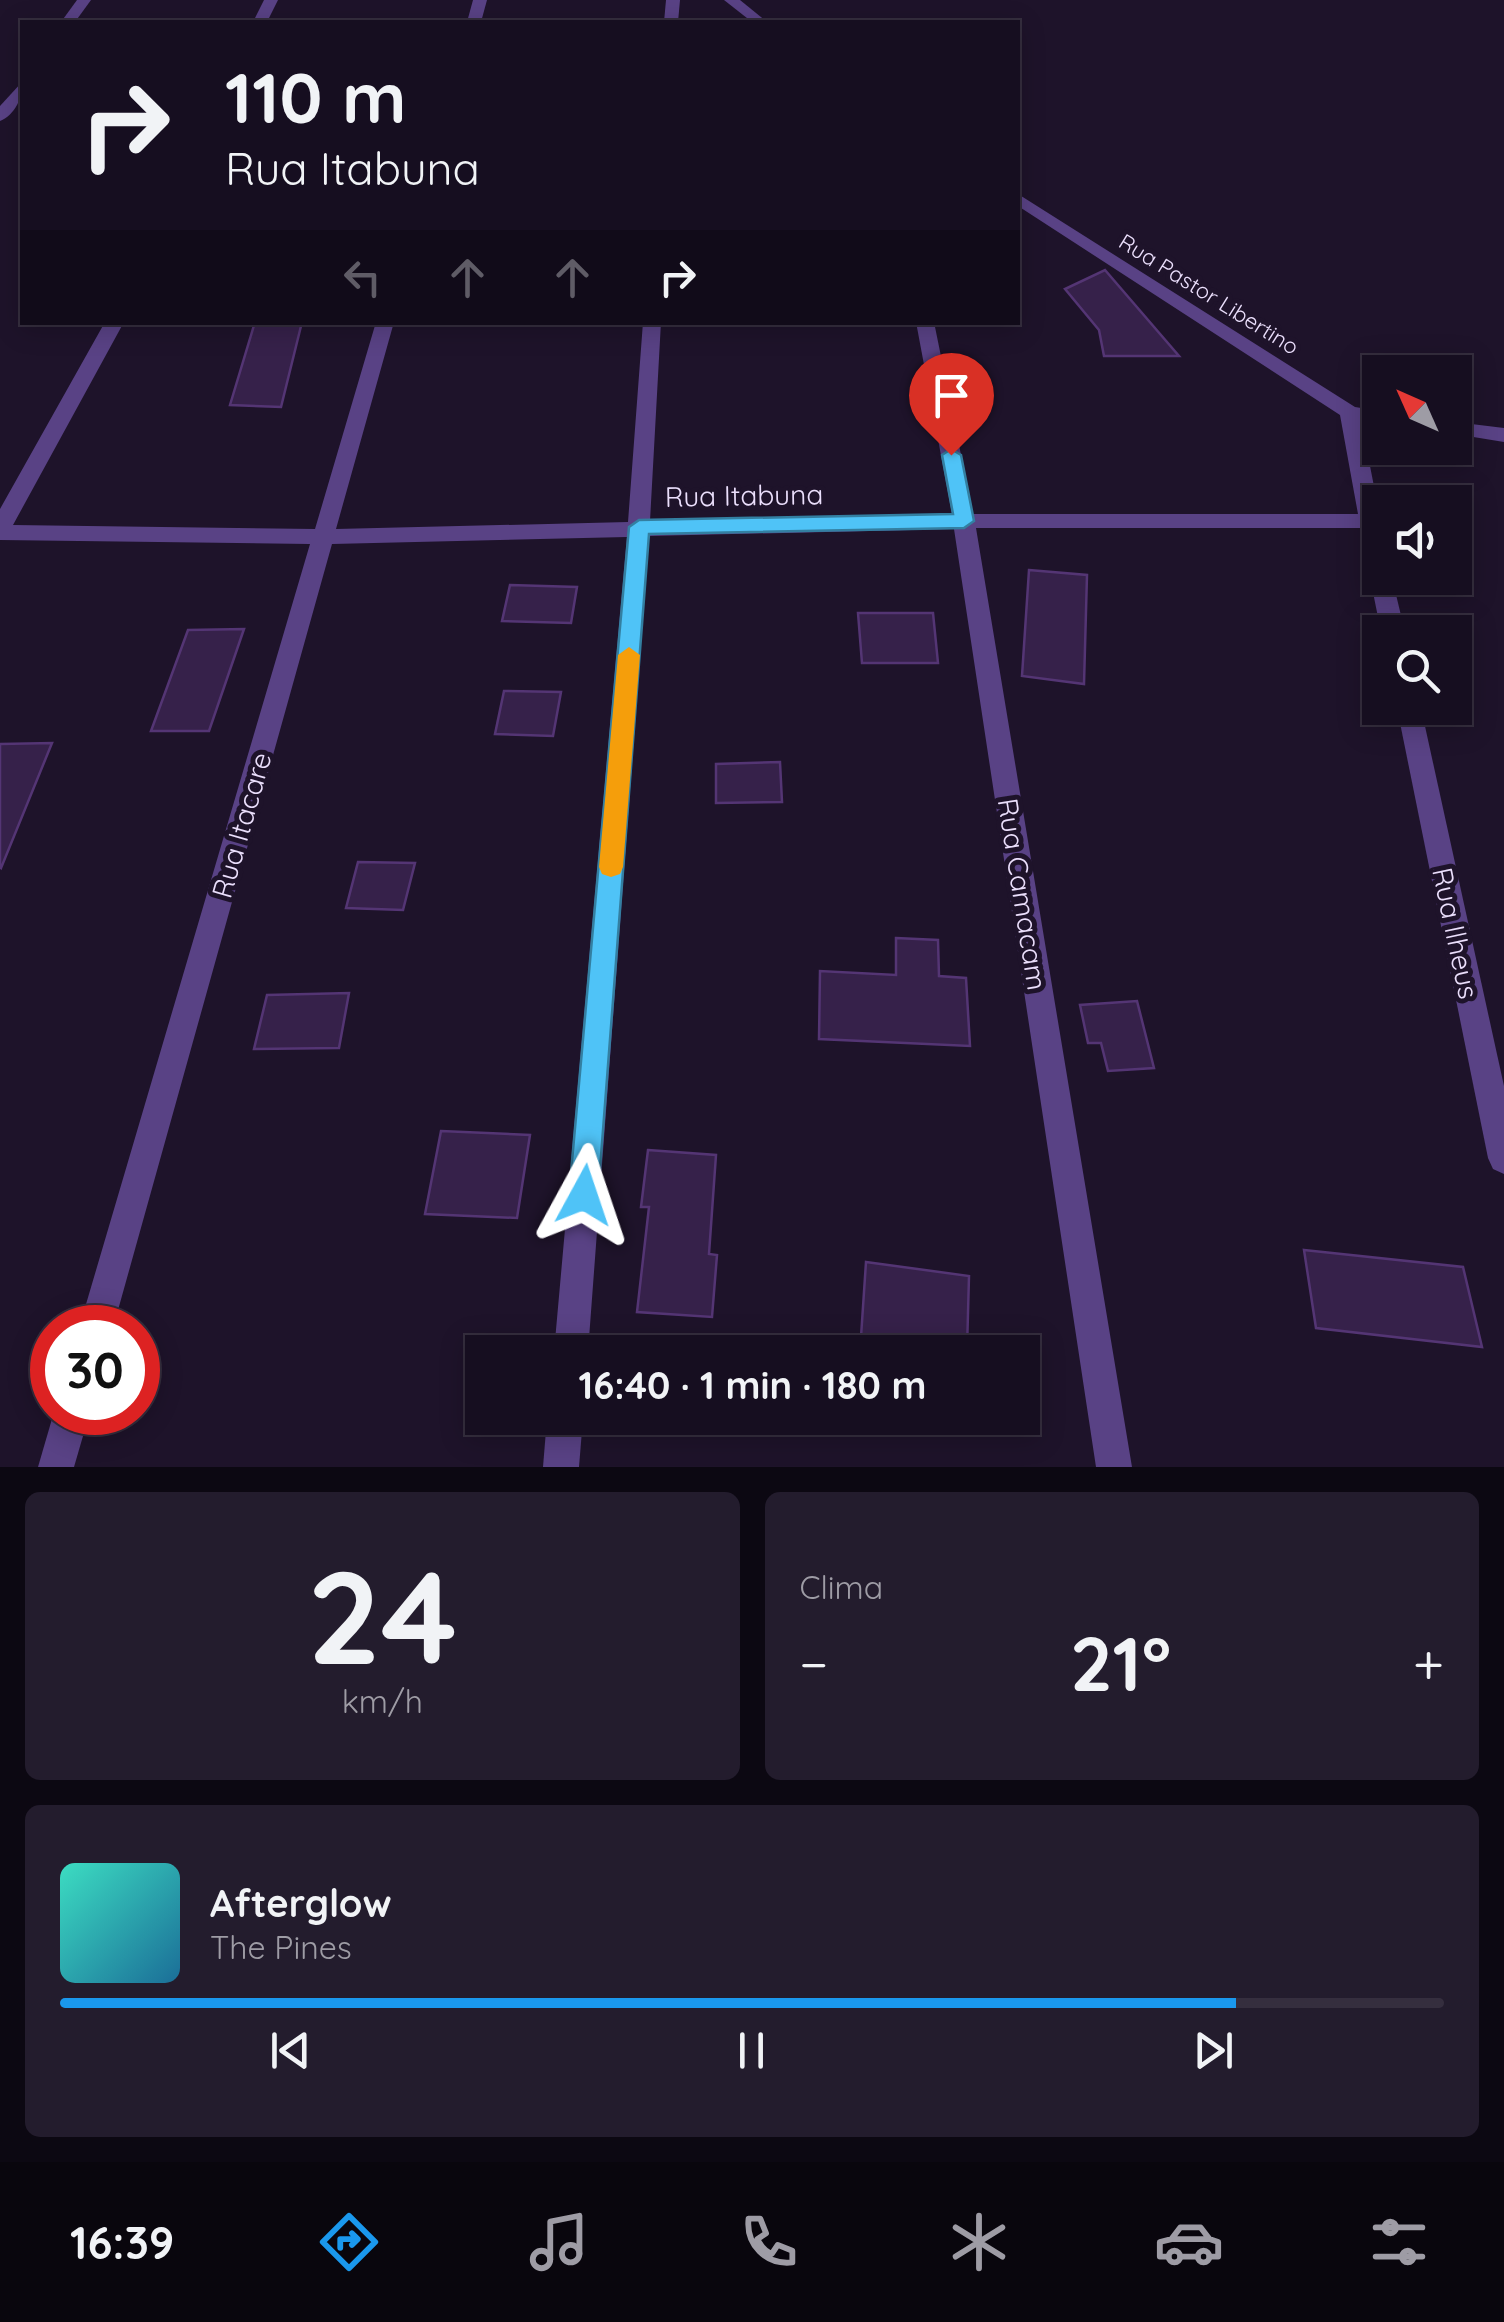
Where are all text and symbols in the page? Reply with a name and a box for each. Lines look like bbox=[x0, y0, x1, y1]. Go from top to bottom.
text: 110 m bbox=[225, 53, 407, 141]
icon: right bbox=[60, 60, 190, 190]
text: Rua Itabuna bbox=[225, 140, 480, 196]
street label: Rua Pastor Libertino bbox=[1114, 227, 1304, 361]
icon: left bbox=[335, 250, 390, 305]
icon: ahead bbox=[440, 250, 495, 305]
icon: ahead bbox=[545, 250, 600, 305]
icon: right bbox=[650, 250, 705, 305]
pin bbox=[909, 353, 994, 456]
north arrow bbox=[1362, 355, 1472, 465]
map controls bbox=[1362, 355, 1472, 725]
icon: arrive bbox=[924, 368, 979, 423]
street label: Rua Itabuna bbox=[664, 476, 824, 514]
button: sound bbox=[1362, 485, 1472, 595]
button: search bbox=[1362, 615, 1472, 725]
street label: Rua Itacare bbox=[204, 748, 278, 902]
street label: Rua Camacam bbox=[991, 796, 1055, 992]
street label: Rua Ilheus bbox=[1425, 864, 1487, 1002]
position arrow bbox=[532, 1143, 636, 1247]
speed limit sign: 30 bbox=[30, 1305, 160, 1435]
text: 16:40 · 1 min · 180 m bbox=[579, 1361, 926, 1409]
text: 24 bbox=[307, 1534, 457, 1697]
text: Clima bbox=[800, 1567, 883, 1607]
text: 21° bbox=[1070, 1616, 1171, 1710]
text: − bbox=[800, 1629, 828, 1698]
text: + bbox=[1413, 1629, 1444, 1698]
text: km/h bbox=[342, 1681, 423, 1721]
text: Afterglow bbox=[210, 1879, 392, 1927]
text: The Pines bbox=[210, 1927, 352, 1967]
icon: previous bbox=[263, 2023, 318, 2078]
icon: pause bbox=[724, 2023, 779, 2078]
icon: next bbox=[1186, 2023, 1241, 2078]
icon: directions bbox=[314, 2207, 384, 2277]
icon: music bbox=[524, 2207, 594, 2277]
icon: phone bbox=[734, 2207, 804, 2277]
icon: climate bbox=[944, 2207, 1014, 2277]
icon: car bbox=[1154, 2207, 1224, 2277]
icon: filters bbox=[1364, 2207, 1434, 2277]
text: 16:39 bbox=[70, 2214, 174, 2270]

